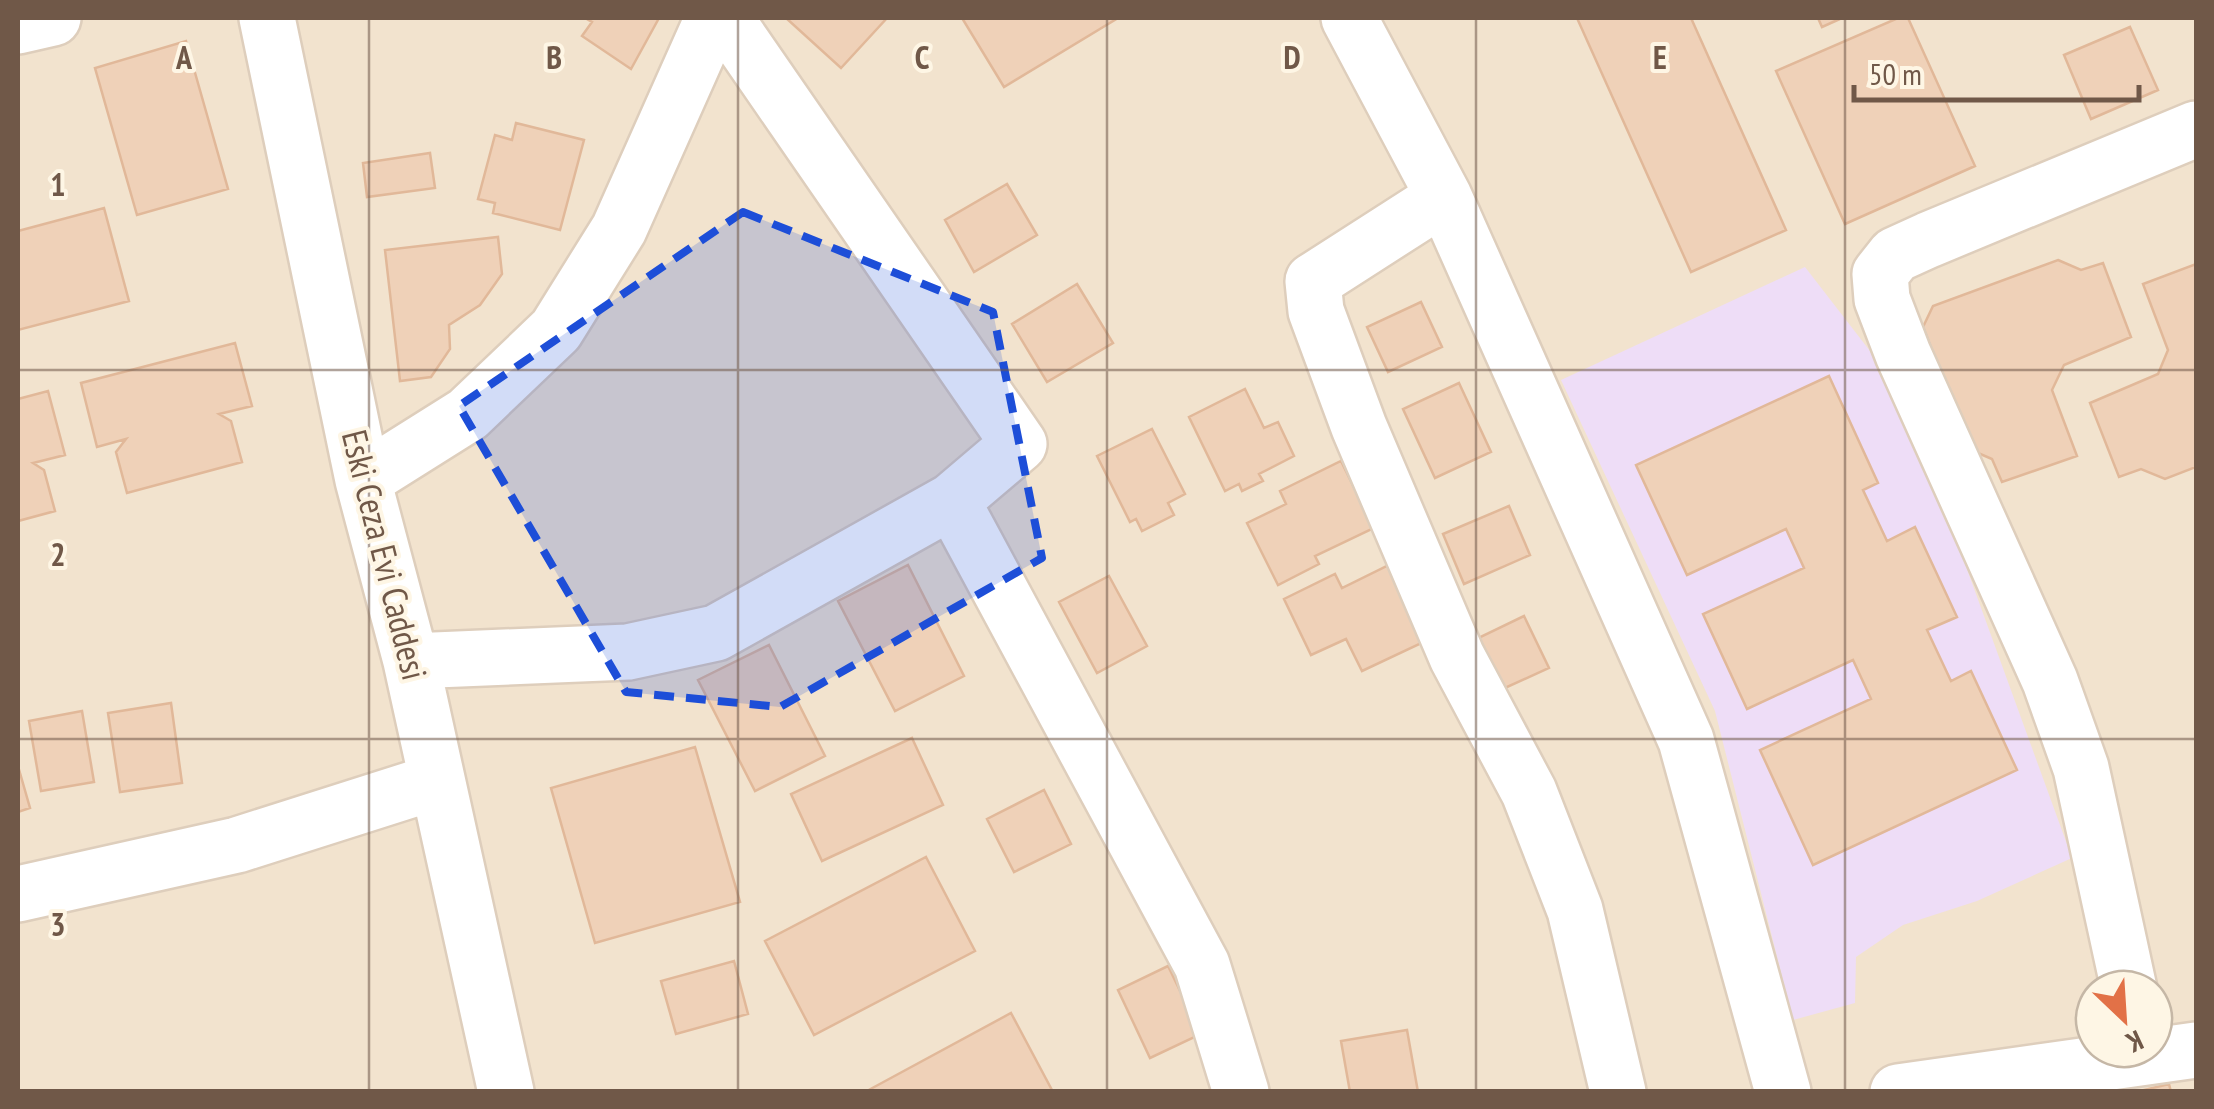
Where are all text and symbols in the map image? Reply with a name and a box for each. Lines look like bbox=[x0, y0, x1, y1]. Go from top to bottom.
text: A bbox=[175, 36, 193, 78]
text: B bbox=[546, 36, 562, 78]
text: C bbox=[915, 36, 930, 78]
text: D bbox=[1283, 36, 1301, 78]
text: E bbox=[1653, 36, 1667, 78]
scale bar bbox=[1854, 40, 2139, 102]
text: 50 m bbox=[1869, 54, 1922, 93]
text: 1 bbox=[50, 163, 66, 205]
street label: Eski Ceza Evi Caddesi bbox=[332, 425, 438, 685]
text: 2 bbox=[50, 533, 66, 575]
text: 3 bbox=[50, 903, 66, 945]
north arrow bbox=[2074, 969, 2174, 1069]
text: K bbox=[2120, 1022, 2149, 1062]

